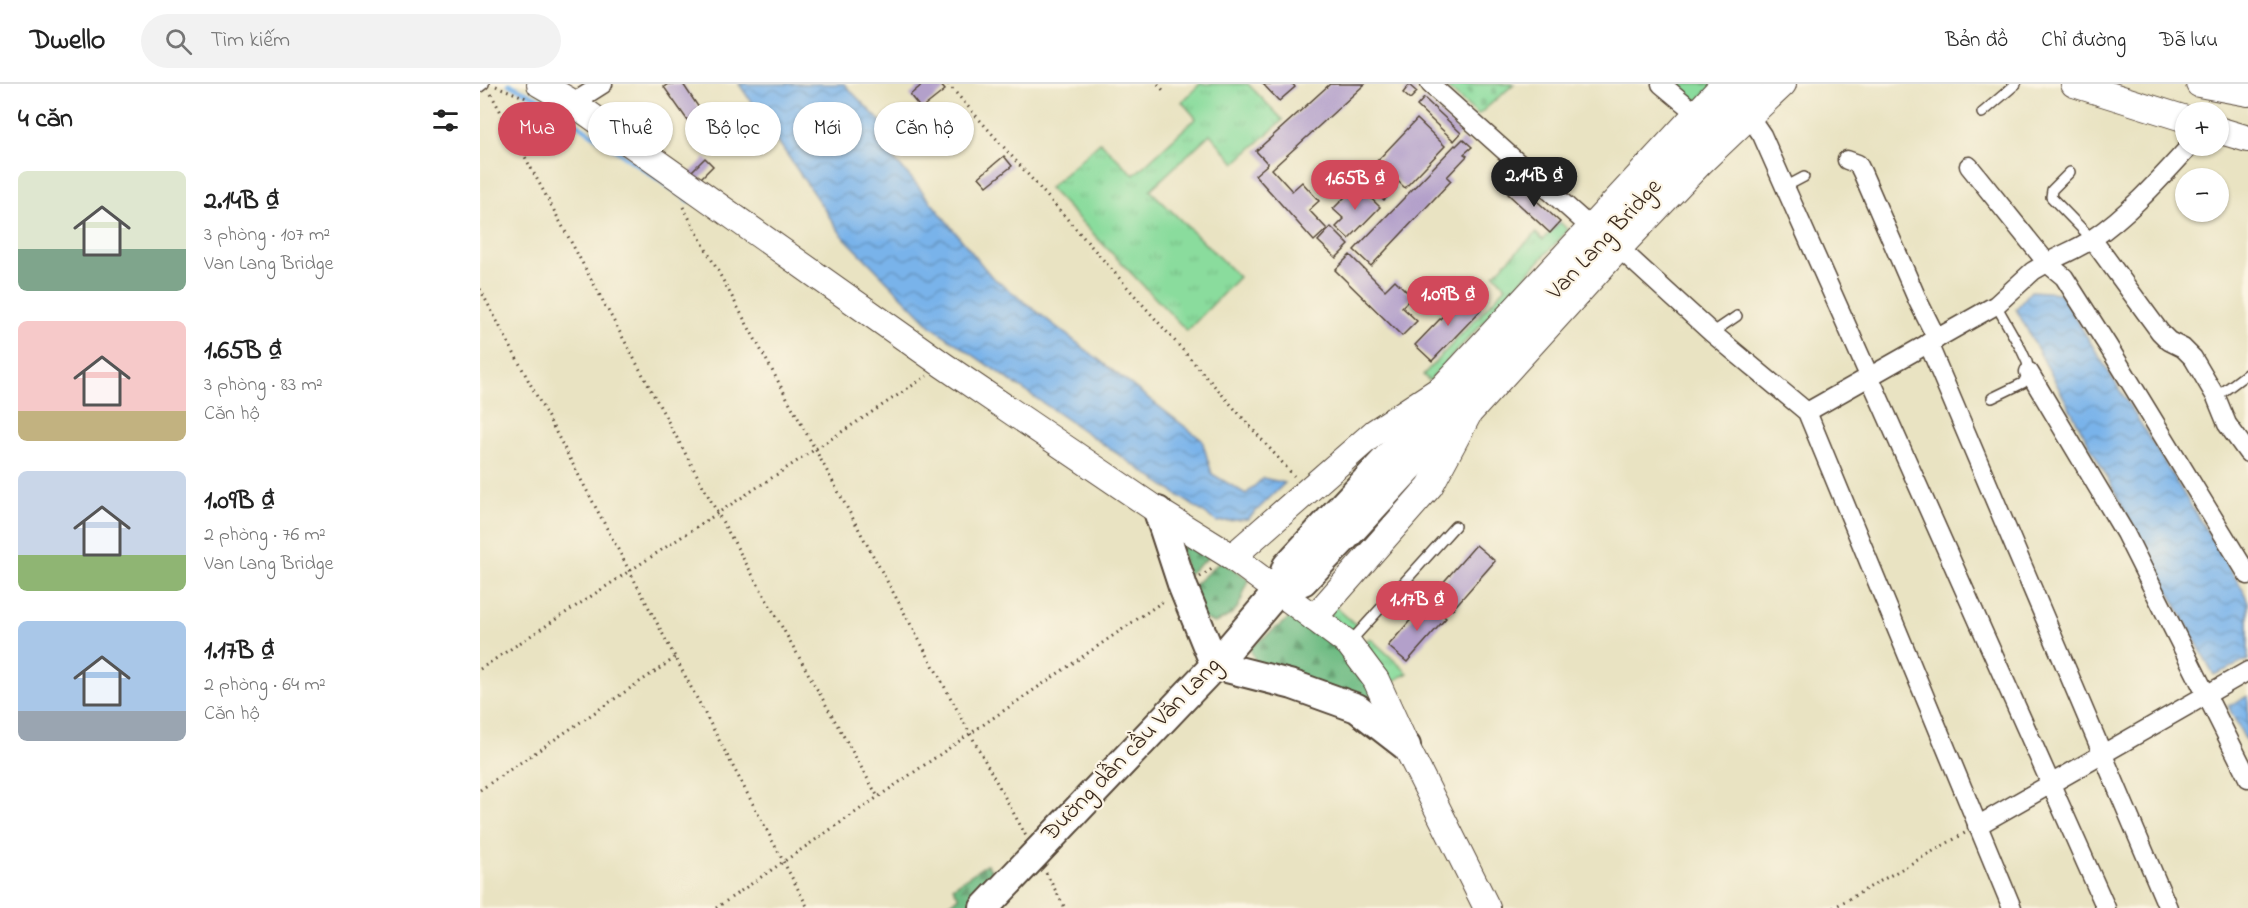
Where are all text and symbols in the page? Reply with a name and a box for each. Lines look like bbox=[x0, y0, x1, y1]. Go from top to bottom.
search box bbox=[141, 14, 561, 68]
text: Dwello bbox=[30, 21, 105, 62]
icon: search bbox=[162, 25, 195, 58]
text: Tìm kiếm bbox=[210, 25, 290, 57]
text: Bản đồ bbox=[1945, 26, 2008, 56]
text: Chỉ đường bbox=[2041, 26, 2126, 56]
text: Đã lưu bbox=[2159, 26, 2218, 56]
text: 4 căn bbox=[18, 101, 73, 139]
chip: Mua bbox=[498, 102, 576, 156]
chip: Thuê bbox=[588, 102, 673, 156]
chip: Bộ lọc bbox=[685, 102, 781, 156]
chip: Mới bbox=[793, 102, 862, 156]
chip: Căn hộ bbox=[874, 102, 974, 156]
map controls bbox=[2175, 102, 2229, 222]
button: + bbox=[2175, 102, 2229, 156]
icon: filters bbox=[429, 104, 462, 137]
pin: 2.14B ₫ bbox=[1479, 157, 1589, 208]
pin: 1.65B ₫ bbox=[1300, 160, 1410, 211]
text: 2.14B ₫ bbox=[1505, 162, 1563, 191]
text: 1.65B ₫ bbox=[1325, 165, 1385, 194]
button: − bbox=[2175, 168, 2229, 222]
street label: Van Lang Bridge bbox=[1538, 171, 1671, 310]
text: 2.14B ₫ bbox=[204, 183, 279, 221]
icon: home bbox=[66, 195, 138, 267]
text: 3 phòng · 107 m² bbox=[204, 221, 330, 250]
text: Van Lang Bridge bbox=[204, 250, 334, 279]
pin: 1.09B ₫ bbox=[1393, 276, 1503, 327]
text: 1.09B ₫ bbox=[1421, 281, 1475, 310]
text: 1.65B ₫ bbox=[204, 333, 282, 371]
icon: home bbox=[66, 345, 138, 417]
text: 3 phòng · 83 m² bbox=[204, 371, 323, 400]
text: Căn hộ bbox=[204, 400, 259, 429]
text: 1.09B ₫ bbox=[204, 483, 274, 521]
icon: home bbox=[66, 495, 138, 567]
text: 2 phòng · 76 m² bbox=[204, 521, 326, 550]
text: Van Lang Bridge bbox=[204, 550, 334, 579]
pin: 1.17B ₫ bbox=[1362, 581, 1472, 632]
text: 1.17B ₫ bbox=[1390, 586, 1444, 615]
text: 1.17B ₫ bbox=[204, 633, 274, 671]
icon: home bbox=[66, 645, 138, 717]
street label: Đường dẫn cầu Văn Lang bbox=[1033, 649, 1230, 851]
text: 2 phòng · 64 m² bbox=[204, 671, 326, 700]
text: Căn hộ bbox=[204, 700, 259, 729]

